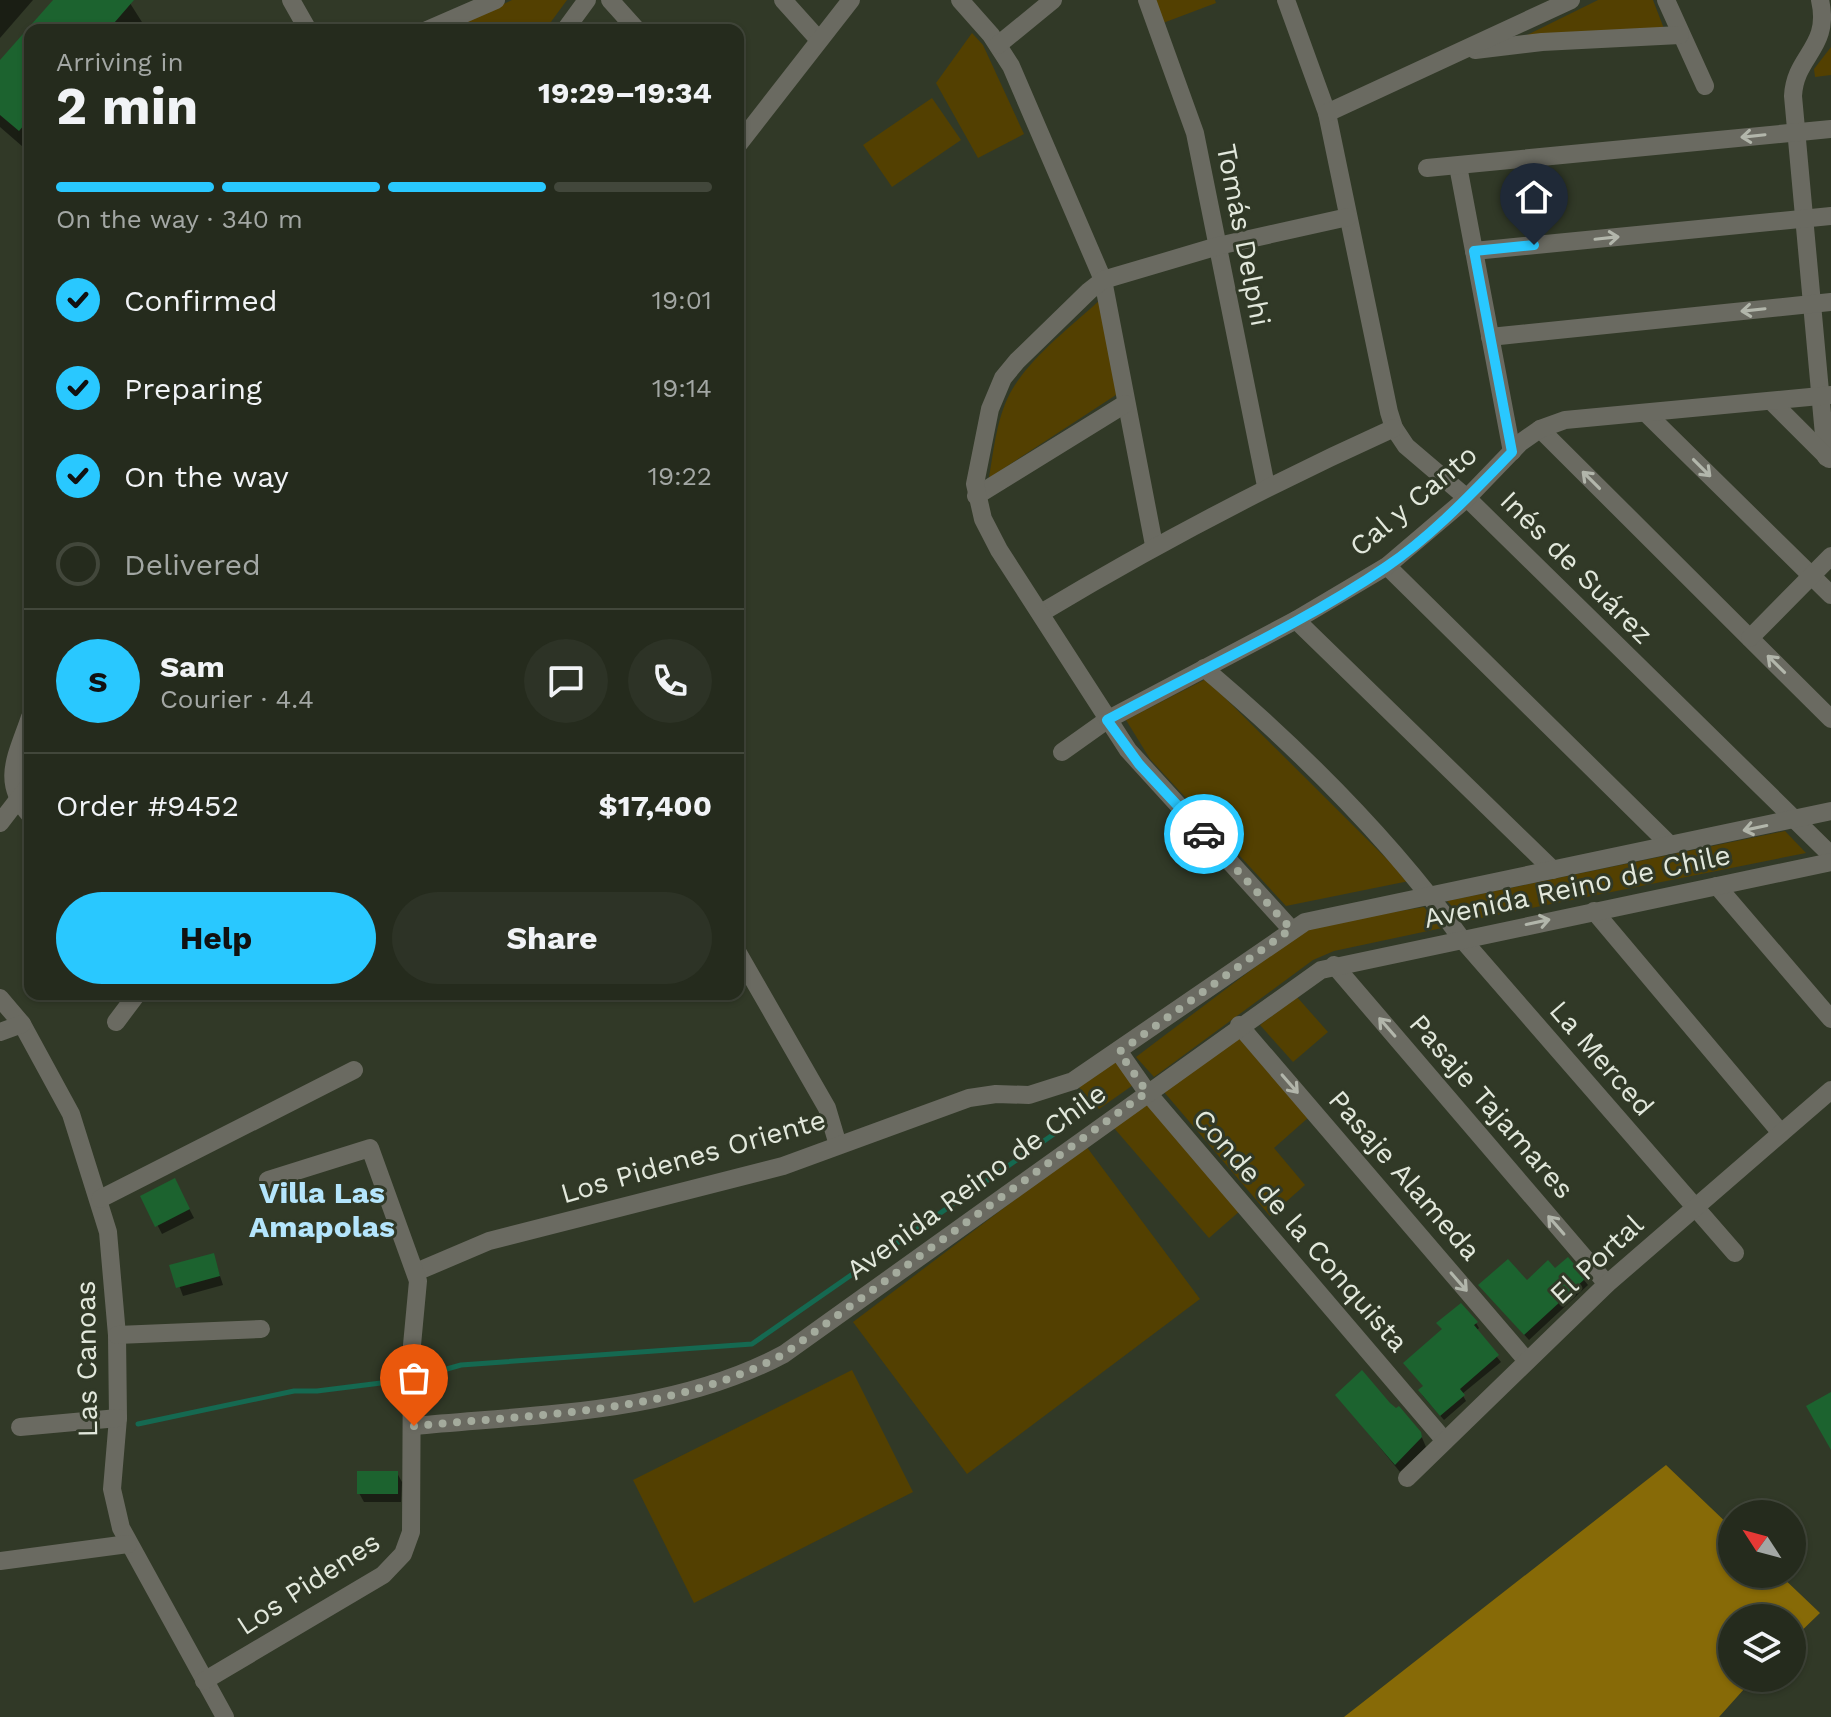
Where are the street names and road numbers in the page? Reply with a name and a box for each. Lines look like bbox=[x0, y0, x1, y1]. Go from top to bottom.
street label: Tomás Delphi bbox=[1210, 141, 1277, 329]
street label: Cal y Canto bbox=[1343, 438, 1483, 563]
street label: Inés de Suárez bbox=[1493, 484, 1660, 651]
street label: Avenida Reino de Chile bbox=[1421, 838, 1733, 935]
street label: La Merced bbox=[1543, 994, 1661, 1123]
street label: Pasaje Tajamares bbox=[1403, 1007, 1581, 1205]
street label: Avenida Reino de Chile bbox=[840, 1076, 1113, 1287]
street label: Pasaje Alameda bbox=[1322, 1083, 1488, 1267]
street label: Conde de la Conquista bbox=[1186, 1102, 1415, 1359]
street label: Los Pidenes Oriente bbox=[557, 1103, 830, 1210]
street label: El Portal bbox=[1543, 1208, 1650, 1311]
street label: Las Canoas bbox=[69, 1280, 104, 1438]
street label: Los Pidenes bbox=[231, 1525, 386, 1642]

